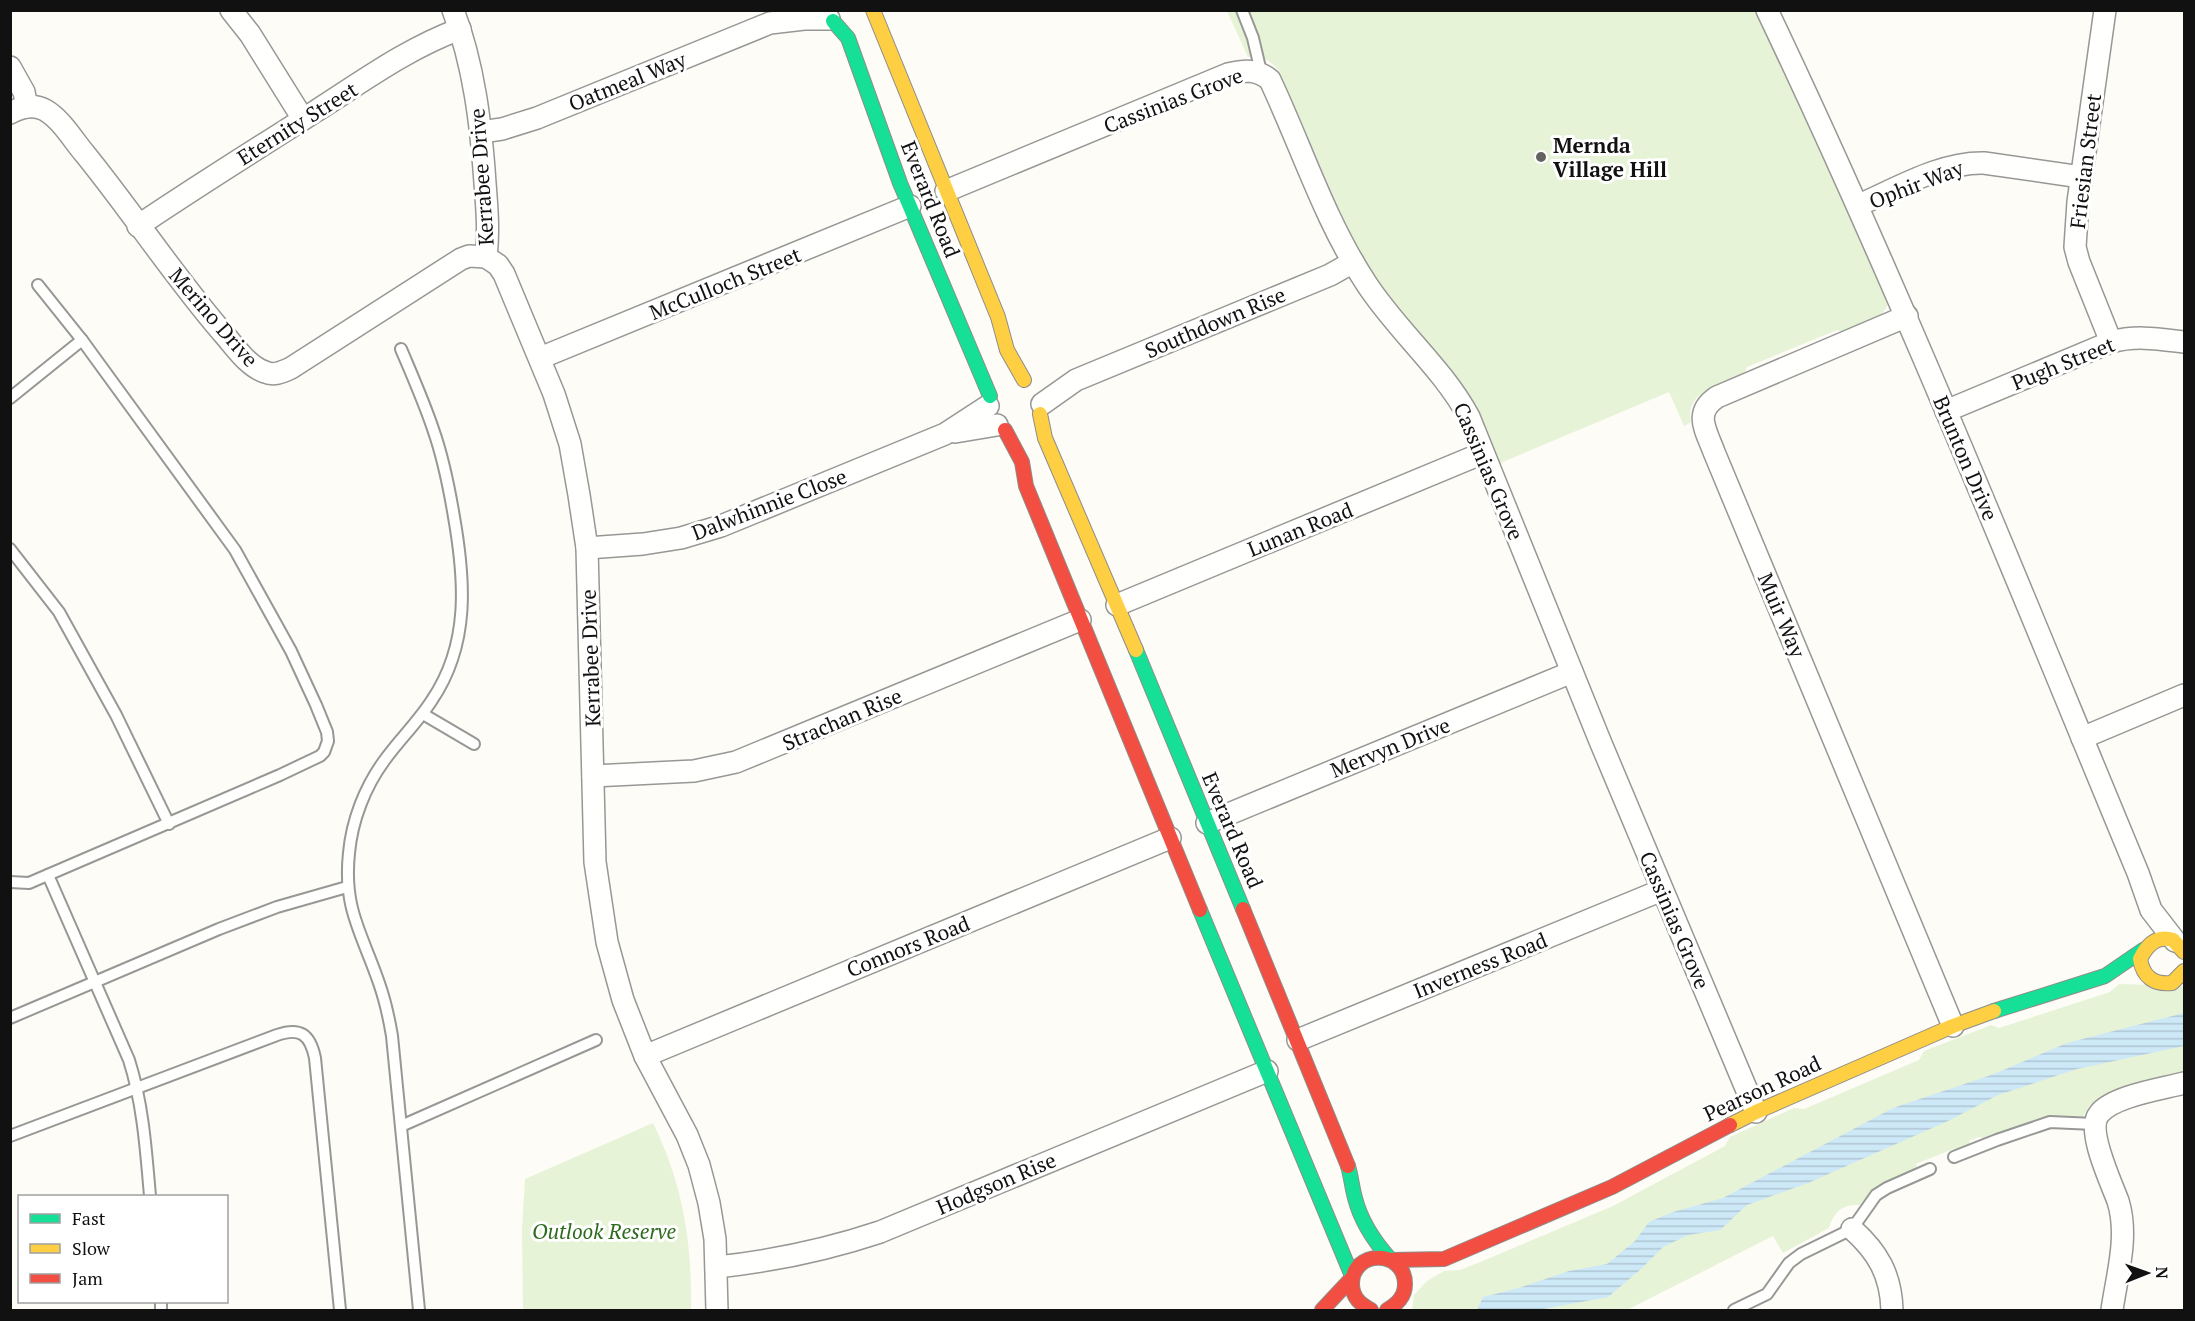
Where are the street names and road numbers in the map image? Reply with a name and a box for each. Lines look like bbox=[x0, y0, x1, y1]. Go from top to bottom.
street label: Oatmeal Way bbox=[564, 45, 690, 117]
street label: Cassinias Grove bbox=[1099, 61, 1247, 139]
street label: Eternity Street bbox=[232, 75, 363, 171]
street label: Friesian Street bbox=[2063, 92, 2107, 230]
street label: Kerrabee Drive bbox=[462, 107, 500, 247]
street label: Everard Road bbox=[895, 137, 967, 262]
street label: Ophir Way bbox=[1865, 153, 1967, 215]
street label: McCulloch Street bbox=[645, 240, 805, 326]
street label: Merino Drive bbox=[163, 262, 265, 372]
street label: Southdown Rise bbox=[1140, 280, 1290, 364]
street label: Pugh Street bbox=[2007, 330, 2119, 396]
street label: Brunton Drive bbox=[1927, 392, 2005, 524]
street label: Cassinias Grove bbox=[1447, 398, 1531, 544]
street label: Dalwhinnie Close bbox=[688, 462, 850, 546]
street label: Lunan Road bbox=[1243, 495, 1357, 563]
street label: Muir Way bbox=[1752, 568, 1812, 662]
street label: Kerrabee Drive bbox=[574, 589, 606, 727]
street label: Strachan Rise bbox=[778, 681, 906, 757]
street label: Mervyn Drive bbox=[1326, 710, 1454, 784]
street label: Everard Road bbox=[1196, 768, 1270, 893]
street label: Cassinias Grove bbox=[1633, 847, 1717, 993]
street label: Connors Road bbox=[842, 908, 974, 983]
street label: Inverness Road bbox=[1409, 925, 1551, 1005]
street label: Pearson Road bbox=[1699, 1048, 1825, 1127]
street label: Hodgson Rise bbox=[932, 1145, 1060, 1221]

